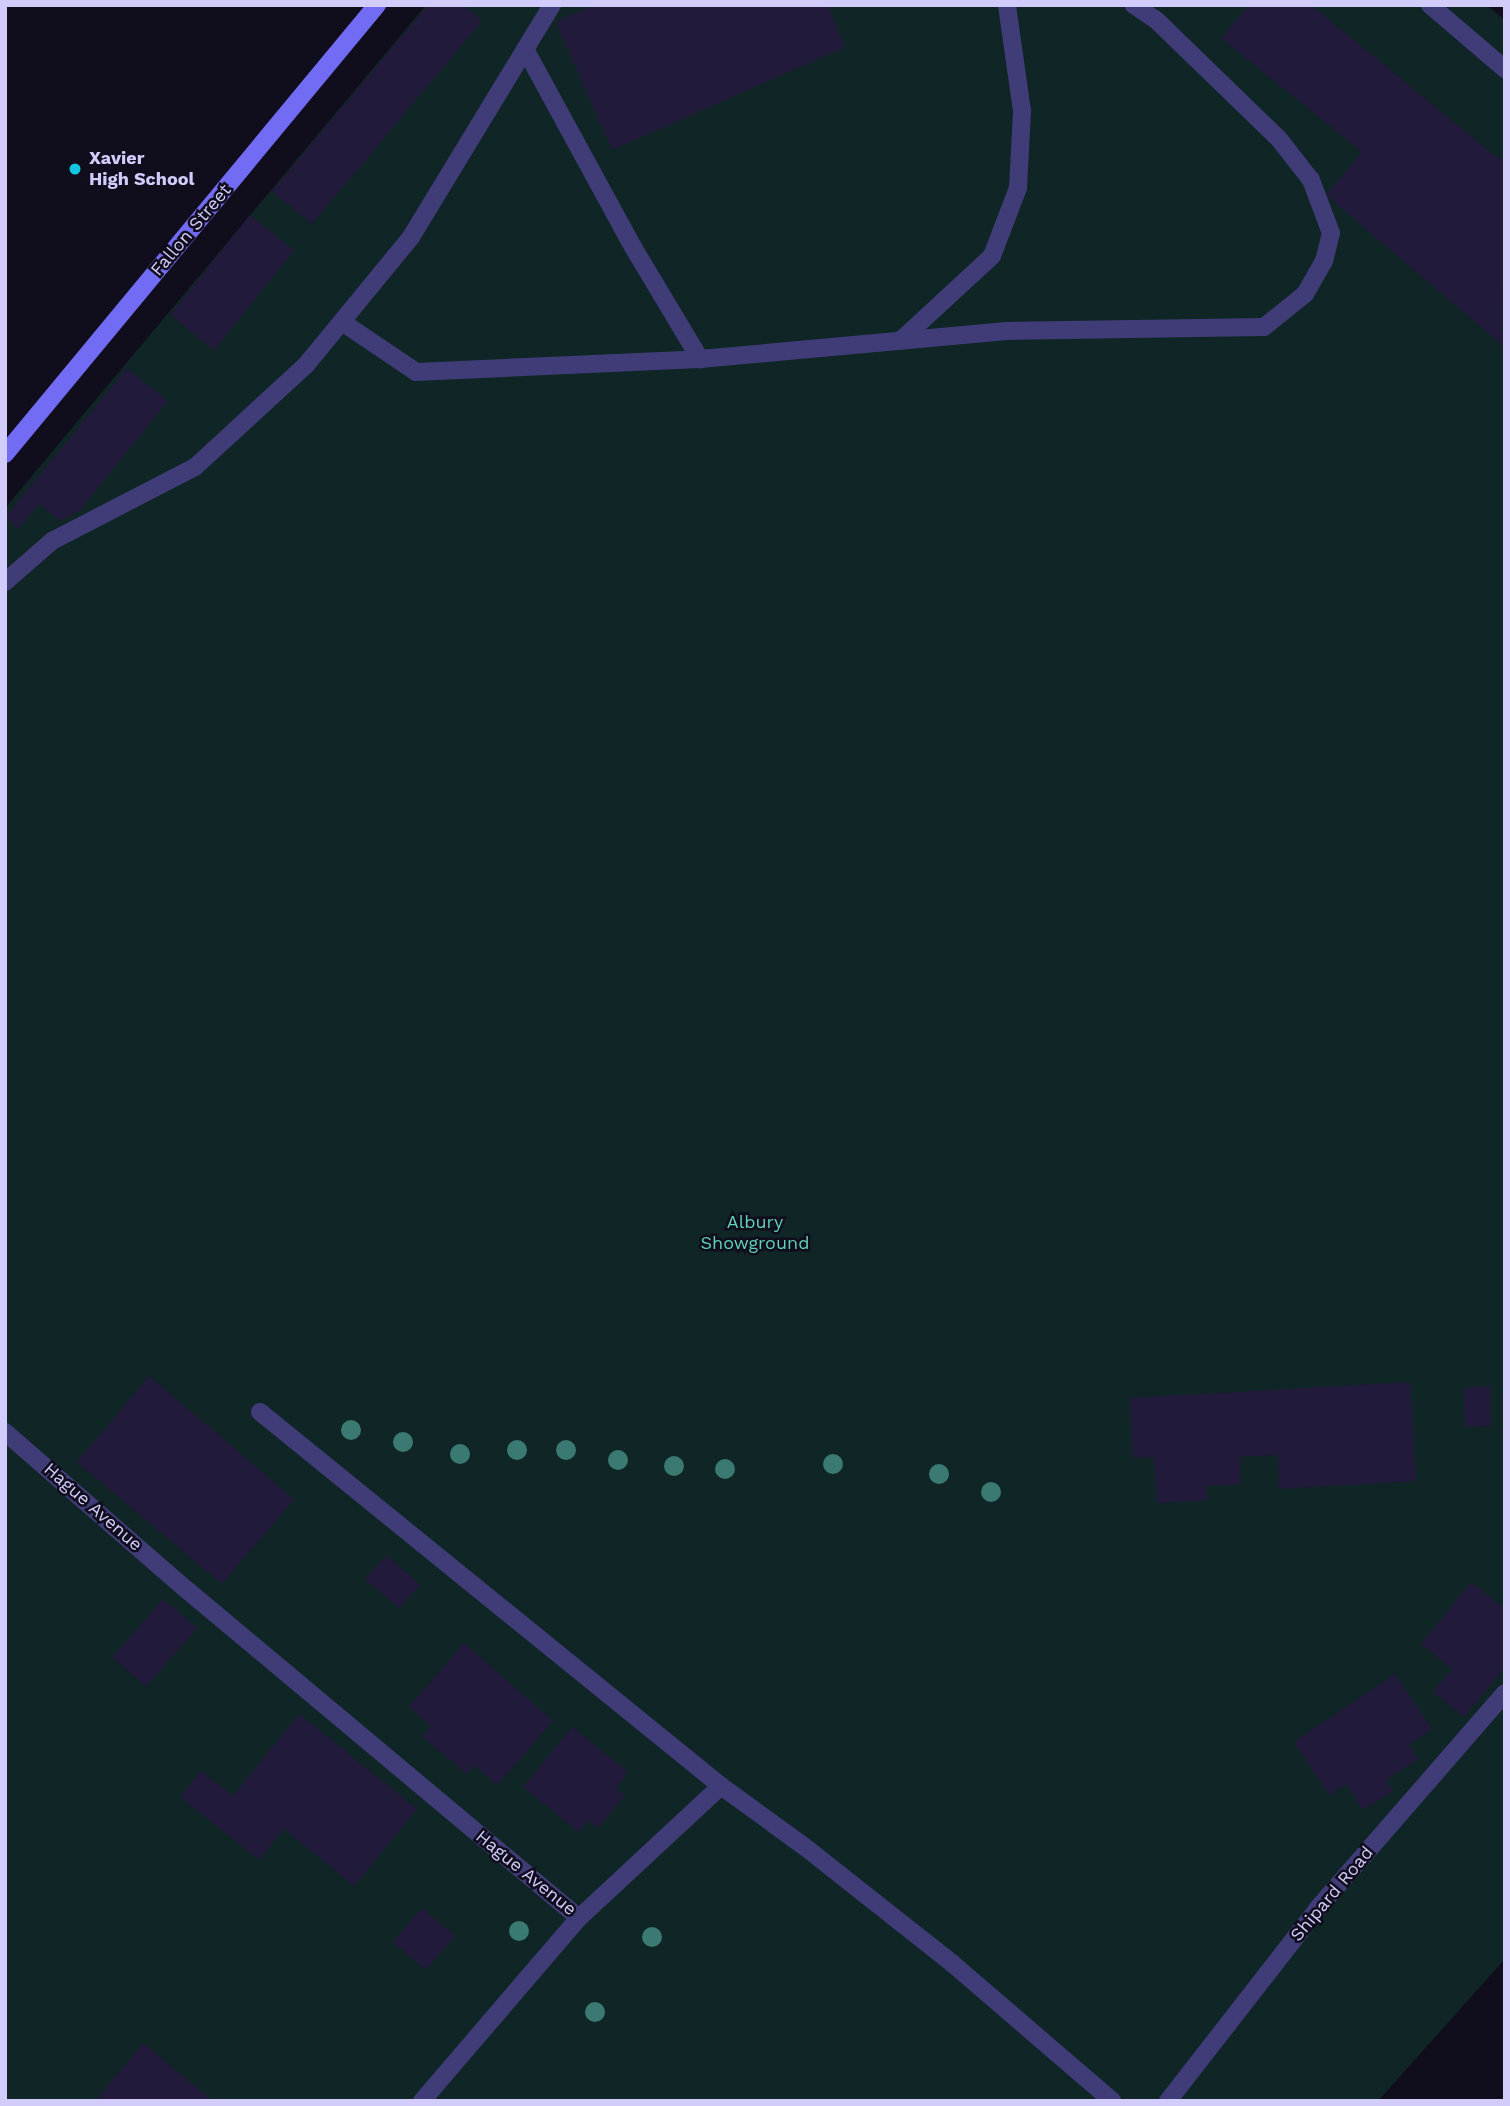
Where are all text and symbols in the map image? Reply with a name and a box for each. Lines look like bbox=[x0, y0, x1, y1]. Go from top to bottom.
place label: Xavier High School bbox=[89, 148, 194, 190]
marker: Xavier High School bbox=[67, 161, 83, 177]
street label: Fallon Street bbox=[146, 180, 236, 280]
park label: Albury Showground bbox=[701, 1212, 809, 1254]
street label: Hague Avenue bbox=[39, 1458, 147, 1556]
street label: Hague Avenue bbox=[471, 1826, 581, 1920]
street label: Shipard Road bbox=[1286, 1842, 1378, 1946]

